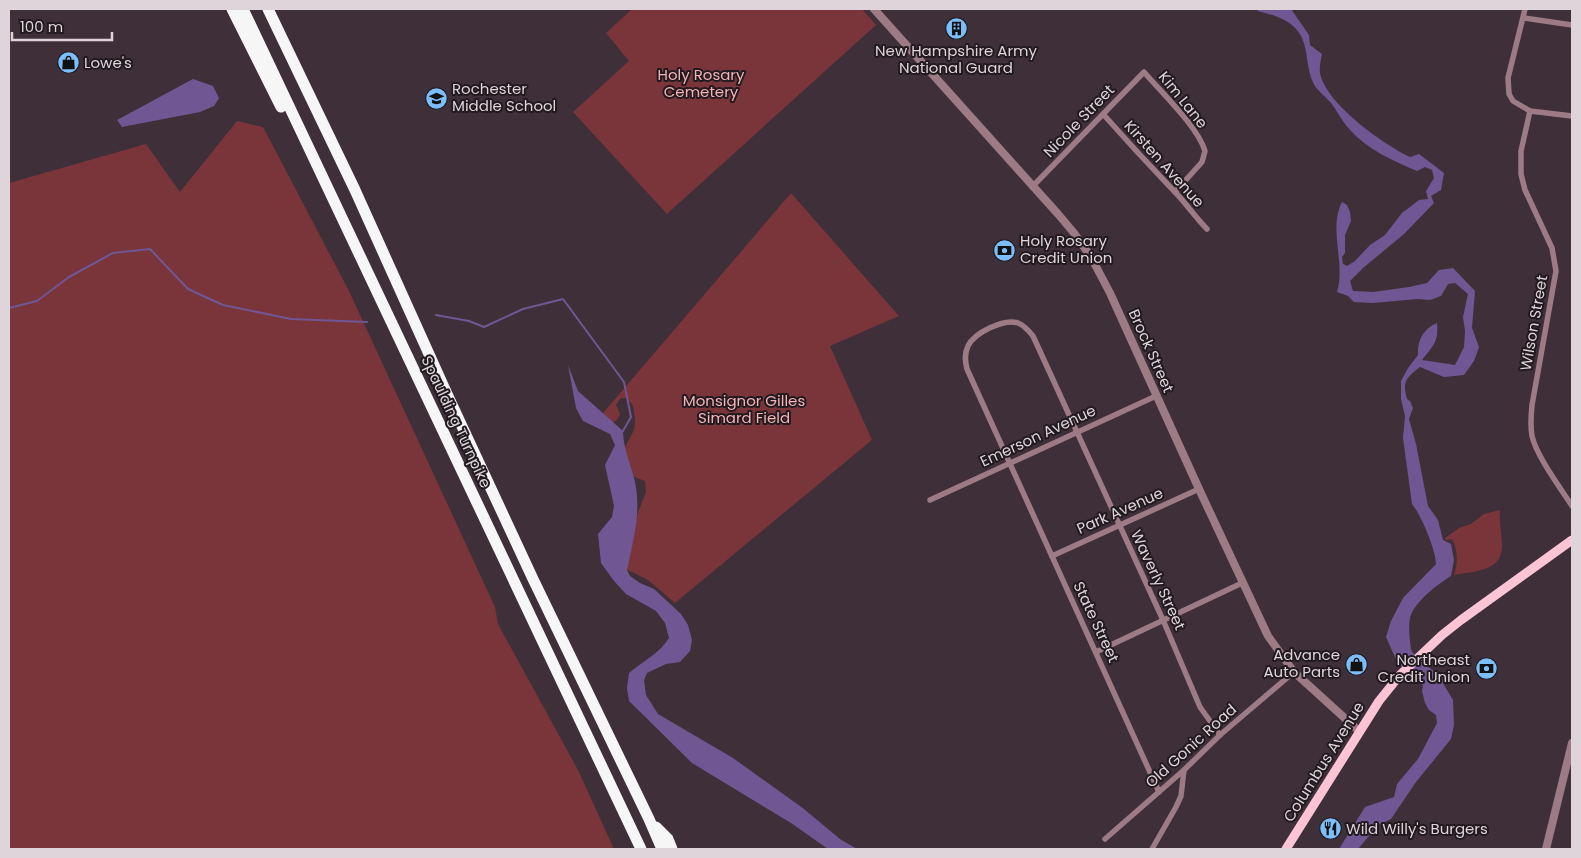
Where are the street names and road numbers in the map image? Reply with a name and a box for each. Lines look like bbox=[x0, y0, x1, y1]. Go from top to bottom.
street label: Kim Lane bbox=[1154, 67, 1213, 133]
street label: Nicole Street bbox=[1038, 80, 1119, 162]
street label: Kirsten Avenue bbox=[1119, 115, 1209, 212]
street label: Wilson Street bbox=[1515, 273, 1552, 372]
street label: Brock Street bbox=[1124, 306, 1179, 396]
street label: Spaulding Turnpike bbox=[417, 352, 496, 491]
street label: Emerson Avenue bbox=[977, 400, 1099, 472]
street label: Park Avenue bbox=[1073, 482, 1166, 539]
street label: Waverly Street bbox=[1126, 526, 1191, 633]
street label: State Street bbox=[1069, 578, 1124, 666]
street label: Columbus Avenue bbox=[1278, 698, 1369, 826]
street label: Old Gonic Road bbox=[1140, 699, 1241, 792]

